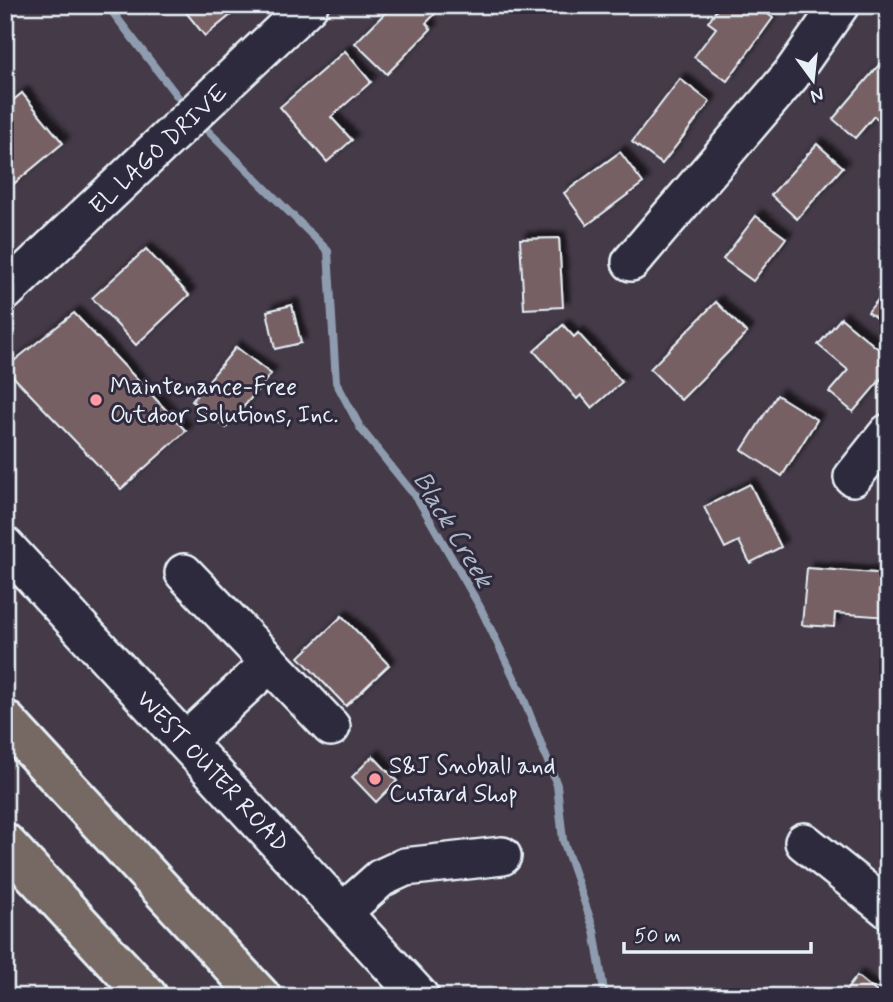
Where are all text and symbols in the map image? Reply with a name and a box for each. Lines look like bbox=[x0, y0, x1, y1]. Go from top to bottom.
north arrow bbox=[778, 46, 848, 116]
street label: EL LAGO DRIVE bbox=[83, 78, 235, 222]
text: N bbox=[808, 81, 826, 109]
place label: Maintenance-Free Outdoor Solutions, Inc. bbox=[110, 372, 339, 431]
marker: Maintenance-Free Outdoor Solutions, Inc. bbox=[88, 392, 104, 408]
water label: Black Creek bbox=[404, 466, 501, 596]
street label: WEST OUTER ROAD bbox=[129, 685, 295, 860]
place label: S&J Snoball and Custard Shop bbox=[389, 751, 556, 810]
marker: S&J Snoball and Custard Shop bbox=[367, 771, 383, 787]
scale bar bbox=[624, 911, 811, 955]
text: 50 m bbox=[634, 922, 681, 950]

